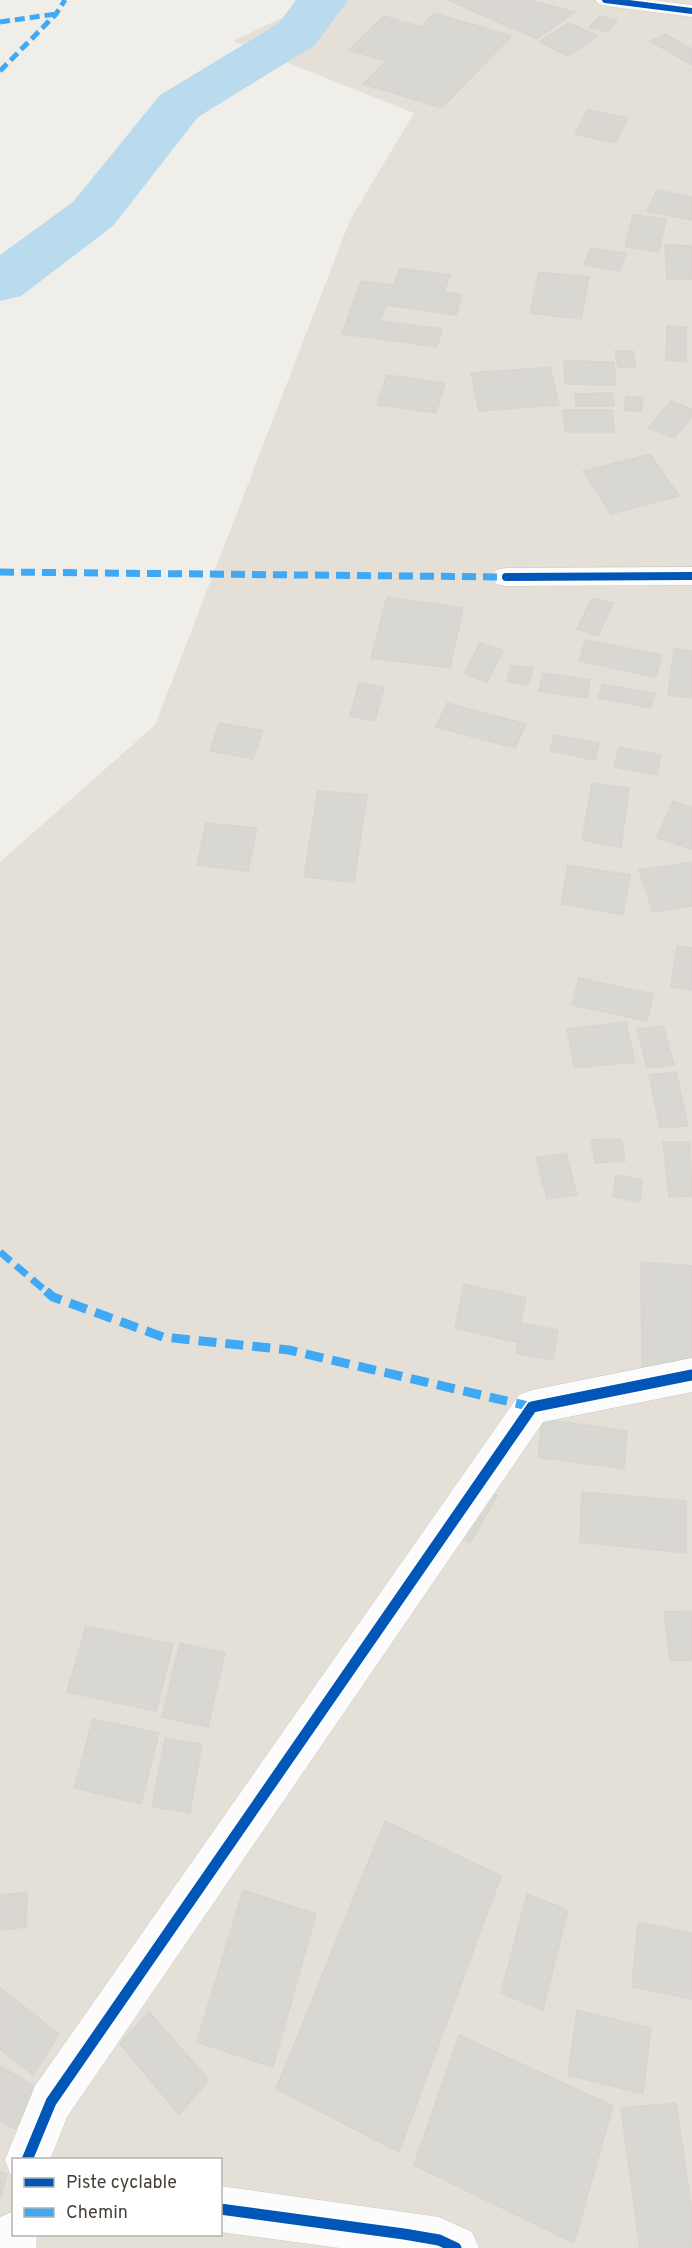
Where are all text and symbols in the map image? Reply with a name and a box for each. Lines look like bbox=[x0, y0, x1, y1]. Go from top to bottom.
legend bbox=[12, 2158, 222, 2236]
text: Piste cyclable bbox=[66, 2172, 177, 2195]
text: Chemin bbox=[66, 2202, 128, 2225]

